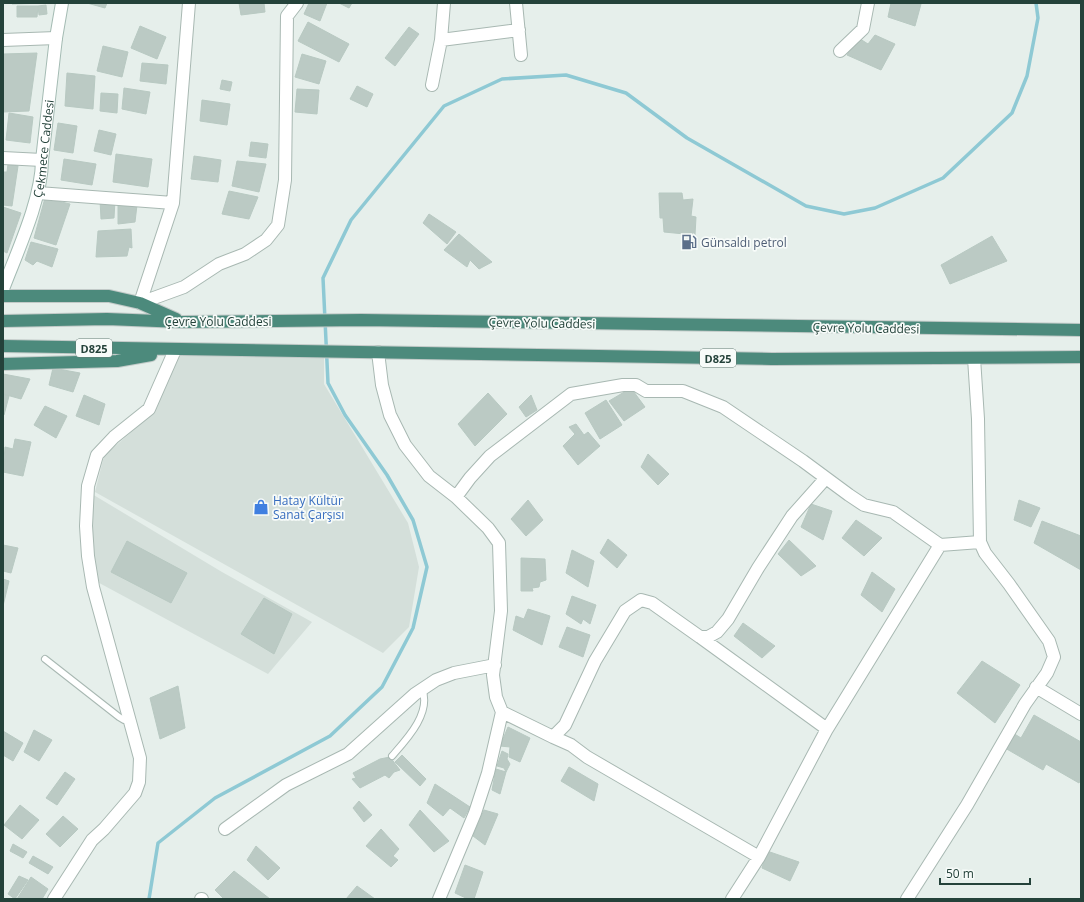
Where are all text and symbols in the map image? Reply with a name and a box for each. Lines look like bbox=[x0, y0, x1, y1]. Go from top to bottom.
street label: Çekmece Caddesi bbox=[28, 99, 57, 199]
fuel station icon: Günsaldı petrol bbox=[680, 233, 698, 251]
place label: Günsaldı petrol bbox=[701, 234, 787, 251]
street label: Çevre Yolu Caddesi bbox=[165, 313, 271, 330]
street label: Çevre Yolu Caddesi bbox=[488, 314, 596, 332]
street label: Çevre Yolu Caddesi bbox=[812, 319, 920, 337]
road number: D825 bbox=[76, 339, 112, 357]
road number: D825 bbox=[700, 349, 736, 367]
place label: Hatay Kültür Sanat Çarşısı bbox=[273, 492, 344, 523]
shop icon: Hatay Kültür Sanat Çarşısı bbox=[252, 498, 270, 516]
scale bar bbox=[940, 860, 1030, 886]
text: 50 m bbox=[946, 865, 974, 882]

